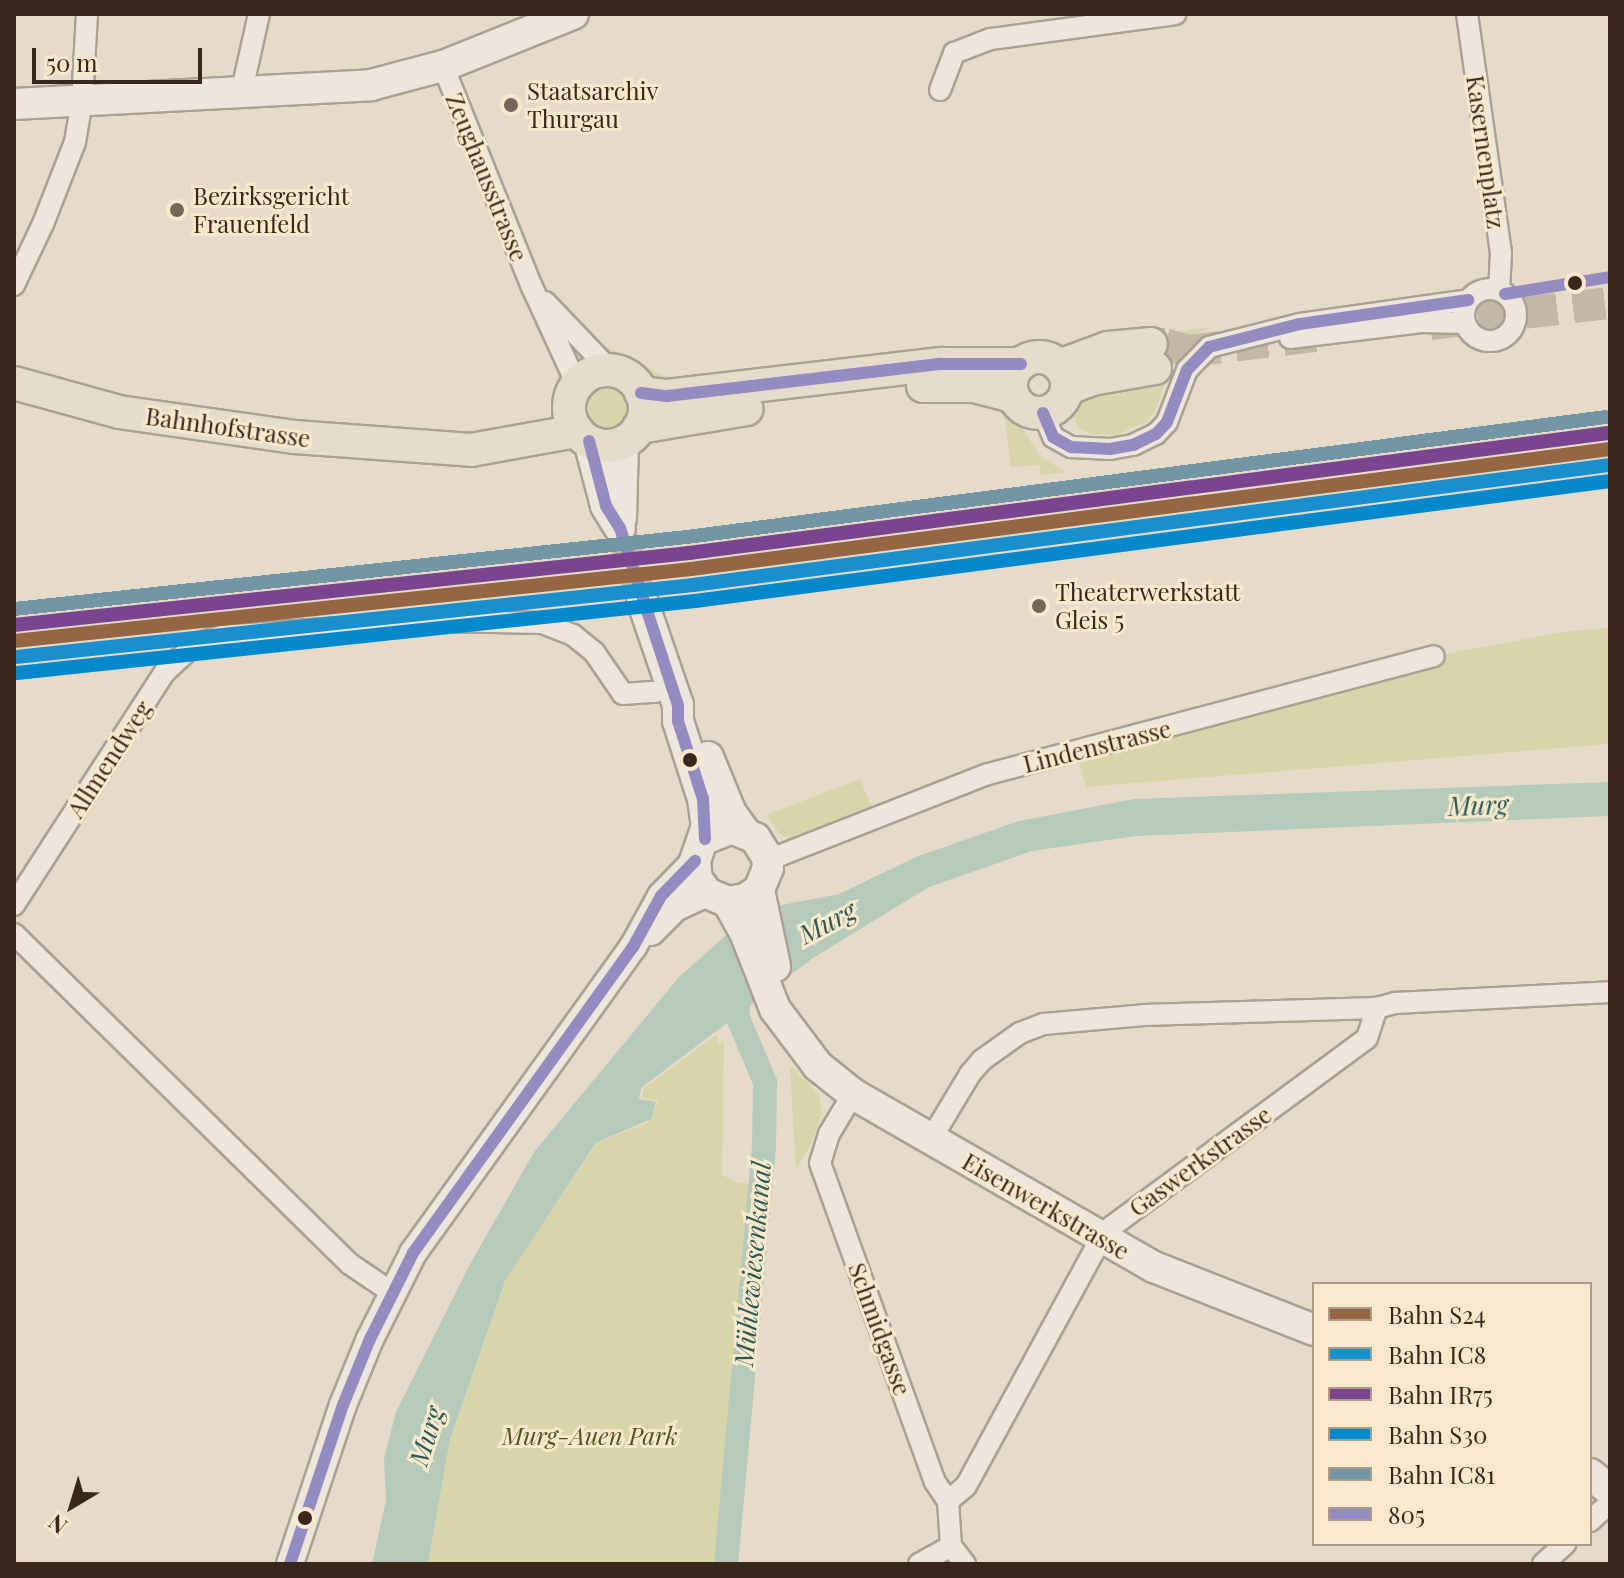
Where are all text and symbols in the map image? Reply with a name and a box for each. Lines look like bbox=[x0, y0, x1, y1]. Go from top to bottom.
scale bar bbox=[36, 32, 206, 82]
text: 50 m bbox=[46, 46, 98, 78]
street label: Kasernenplatz bbox=[1461, 73, 1511, 231]
place label: Staatsarchiv Thurgau bbox=[527, 77, 658, 133]
street label: Zeughausstrasse bbox=[440, 89, 534, 265]
marker: Staatsarchiv Thurgau bbox=[502, 96, 520, 114]
place label: Bezirksgericht Frauenfeld bbox=[193, 182, 349, 238]
marker: Bezirksgericht Frauenfeld bbox=[168, 201, 186, 219]
unlabelled marker bbox=[1567, 275, 1583, 291]
street label: Bahnhofstrasse bbox=[144, 401, 312, 453]
place label: Theaterwerkstatt Gleis 5 bbox=[1055, 578, 1240, 634]
marker: Theaterwerkstatt Gleis 5 bbox=[1030, 597, 1048, 615]
street label: Allmendweg bbox=[61, 695, 157, 823]
street label: Lindenstrasse bbox=[1020, 714, 1174, 778]
unlabelled marker bbox=[682, 752, 698, 768]
water label: Murg bbox=[1448, 788, 1508, 822]
water label: Murg bbox=[793, 894, 861, 950]
street label: Gaswerkstrasse bbox=[1123, 1100, 1277, 1222]
street label: Eisenwerkstrasse bbox=[957, 1147, 1135, 1265]
water label: Mühlewiesenkanal bbox=[728, 1160, 776, 1368]
street label: Schmidgasse bbox=[843, 1259, 917, 1399]
legend bbox=[1312, 1282, 1592, 1546]
text: Bahn S24 bbox=[1388, 1298, 1486, 1330]
text: Bahn IC8 bbox=[1388, 1338, 1486, 1370]
text: Bahn IR75 bbox=[1388, 1378, 1493, 1410]
water label: Murg bbox=[402, 1403, 450, 1469]
text: Bahn S30 bbox=[1388, 1418, 1488, 1450]
park label: Murg-Auen Park bbox=[502, 1422, 678, 1450]
text: Bahn IC81 bbox=[1388, 1458, 1495, 1490]
north arrow bbox=[32, 1466, 112, 1546]
text: 805 bbox=[1388, 1498, 1425, 1530]
text: N bbox=[42, 1508, 73, 1542]
unlabelled marker bbox=[297, 1510, 313, 1526]

